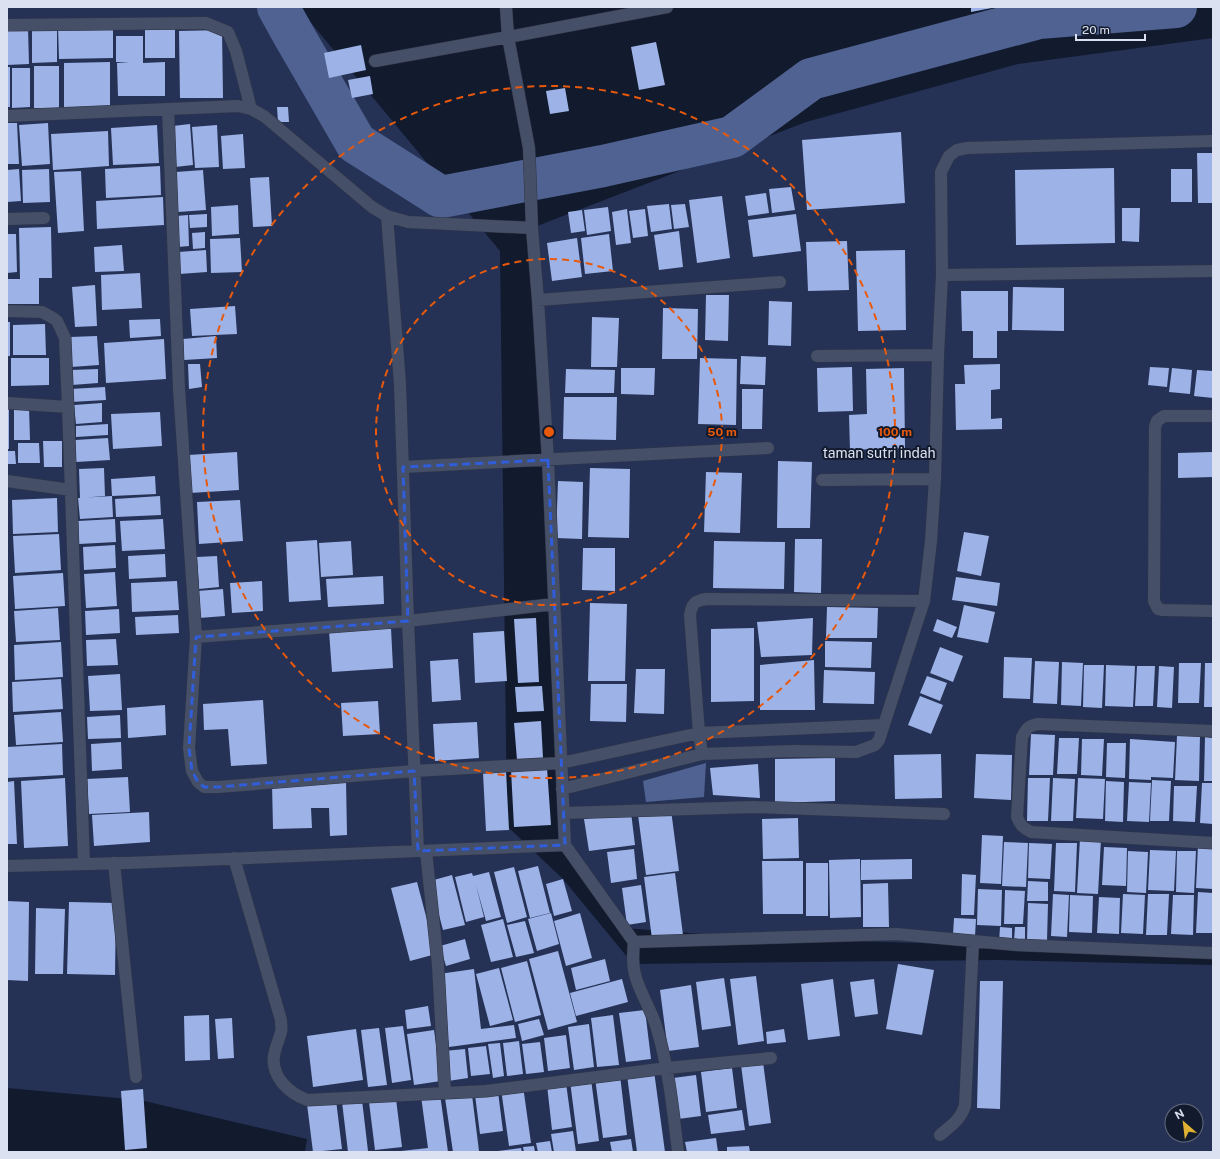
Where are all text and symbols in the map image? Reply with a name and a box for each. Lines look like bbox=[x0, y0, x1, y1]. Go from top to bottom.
scale bar bbox=[1076, 16, 1145, 42]
text: 20 m bbox=[1082, 23, 1110, 37]
centre of rings bbox=[542, 425, 556, 439]
text: 50 m bbox=[707, 425, 737, 439]
text: 100 m bbox=[878, 425, 912, 439]
park label: taman sutri indah bbox=[822, 445, 936, 461]
north arrow bbox=[1164, 1103, 1204, 1143]
text: N bbox=[1173, 1107, 1186, 1121]

